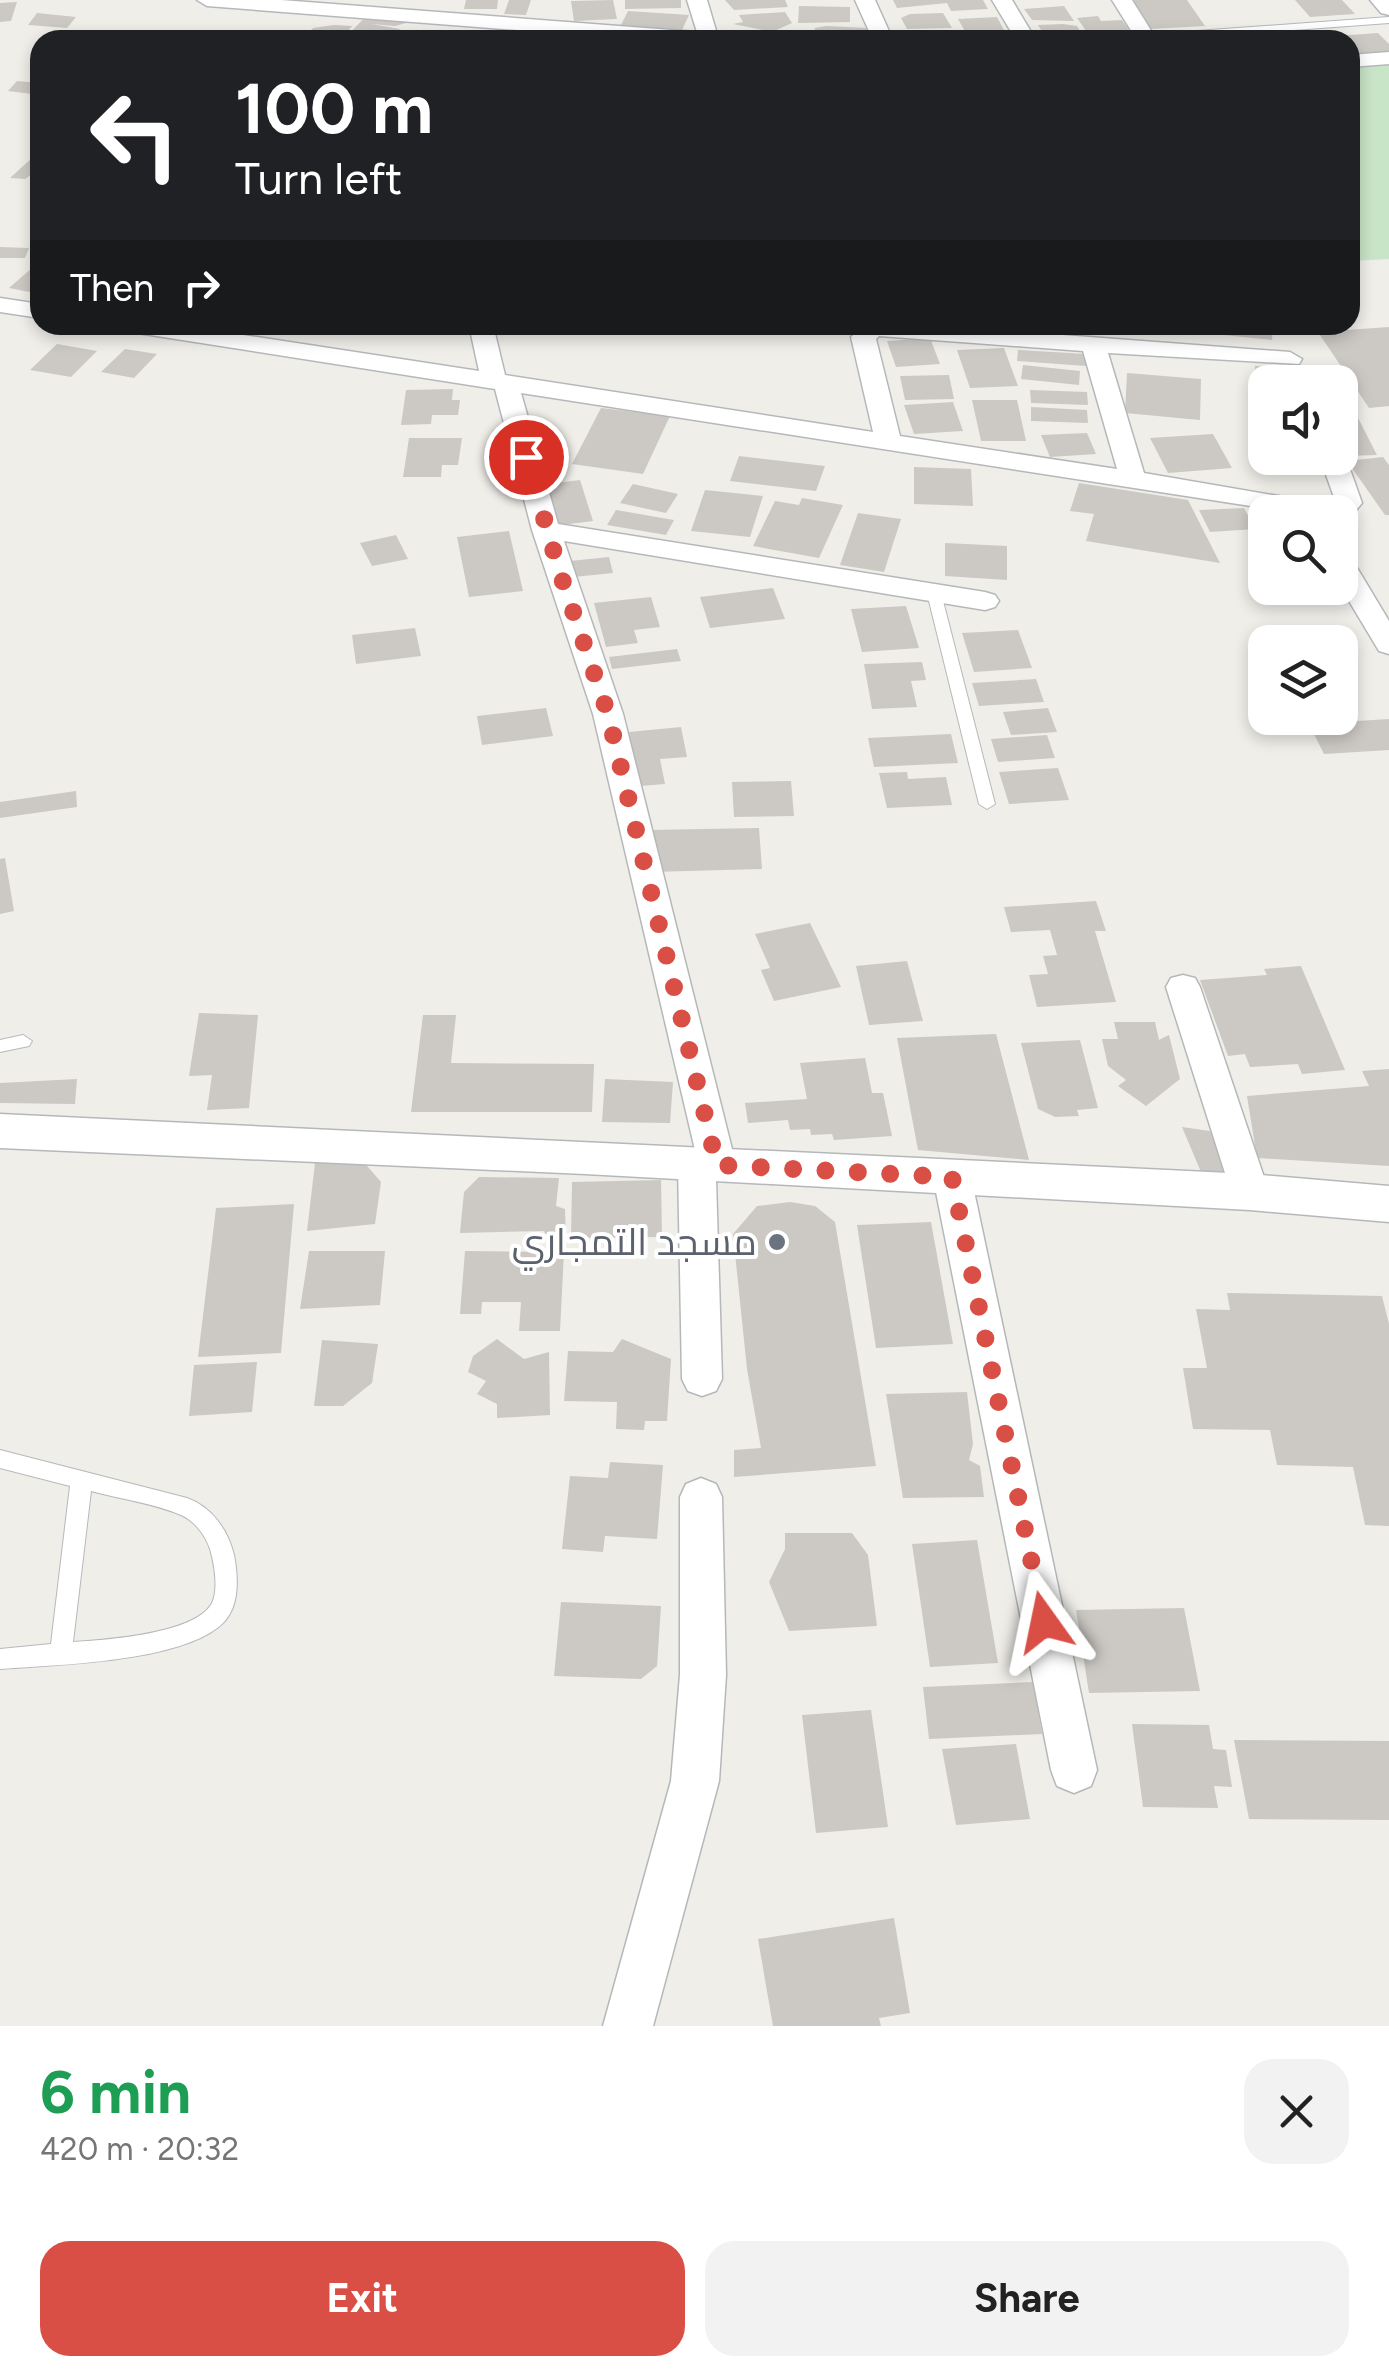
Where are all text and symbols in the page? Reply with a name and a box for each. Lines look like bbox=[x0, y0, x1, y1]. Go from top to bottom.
text: 100 m bbox=[235, 66, 433, 151]
icon: left bbox=[70, 70, 200, 200]
text: Turn left bbox=[235, 151, 402, 205]
icon: right bbox=[174, 260, 229, 315]
text: Then bbox=[70, 265, 154, 311]
map controls bbox=[1248, 365, 1358, 735]
button: sound bbox=[1248, 365, 1358, 475]
pin bbox=[484, 415, 569, 500]
icon: arrive bbox=[499, 430, 554, 485]
button: search bbox=[1248, 495, 1358, 605]
button: layers bbox=[1248, 625, 1358, 735]
place label: مسجد التمجاري bbox=[512, 1219, 757, 1271]
marker: مسجد التمجاري bbox=[766, 1231, 788, 1253]
position arrow bbox=[992, 1570, 1096, 1674]
text: 6 min bbox=[40, 2056, 191, 2128]
button: close bbox=[1244, 2059, 1349, 2164]
text: 420 m · 20:32 bbox=[40, 2130, 239, 2168]
button: Exit bbox=[40, 2241, 685, 2356]
button: Share bbox=[705, 2241, 1349, 2356]

